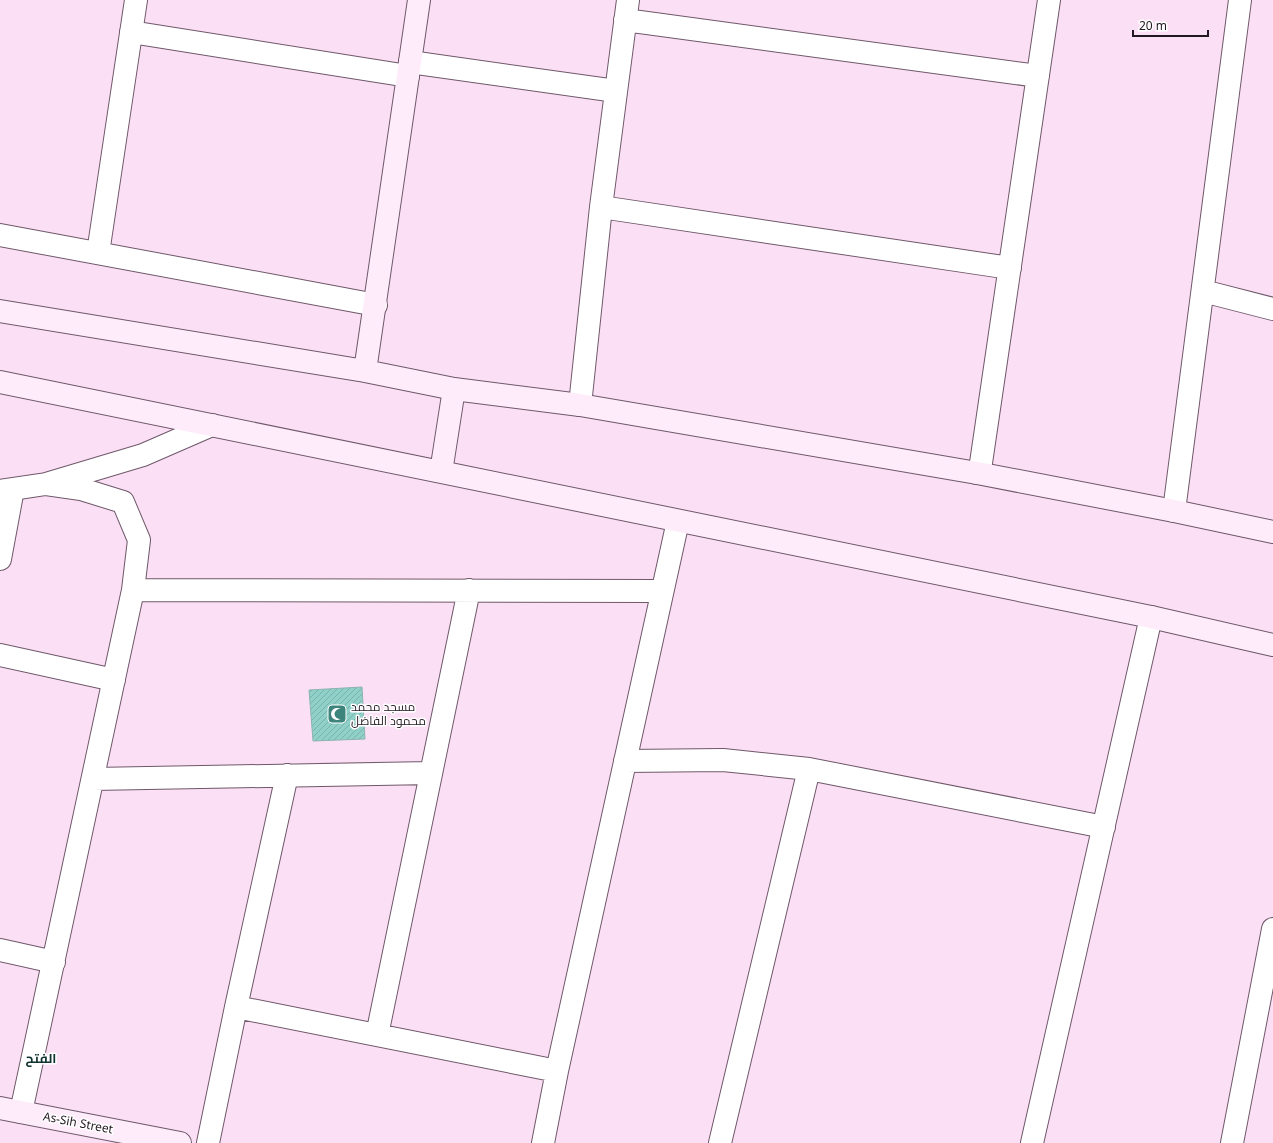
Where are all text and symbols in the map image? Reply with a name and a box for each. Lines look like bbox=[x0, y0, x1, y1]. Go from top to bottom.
scale bar bbox=[1133, 12, 1208, 38]
text: 20 m bbox=[1139, 17, 1167, 34]
place label: مسجد محمد محمود الفاضل bbox=[351, 698, 426, 729]
mosque icon: مسجد محمد محمود الفاضل bbox=[326, 703, 348, 725]
district label: الفتح bbox=[26, 1049, 56, 1067]
street label: As-Sih Street bbox=[42, 1107, 115, 1138]

